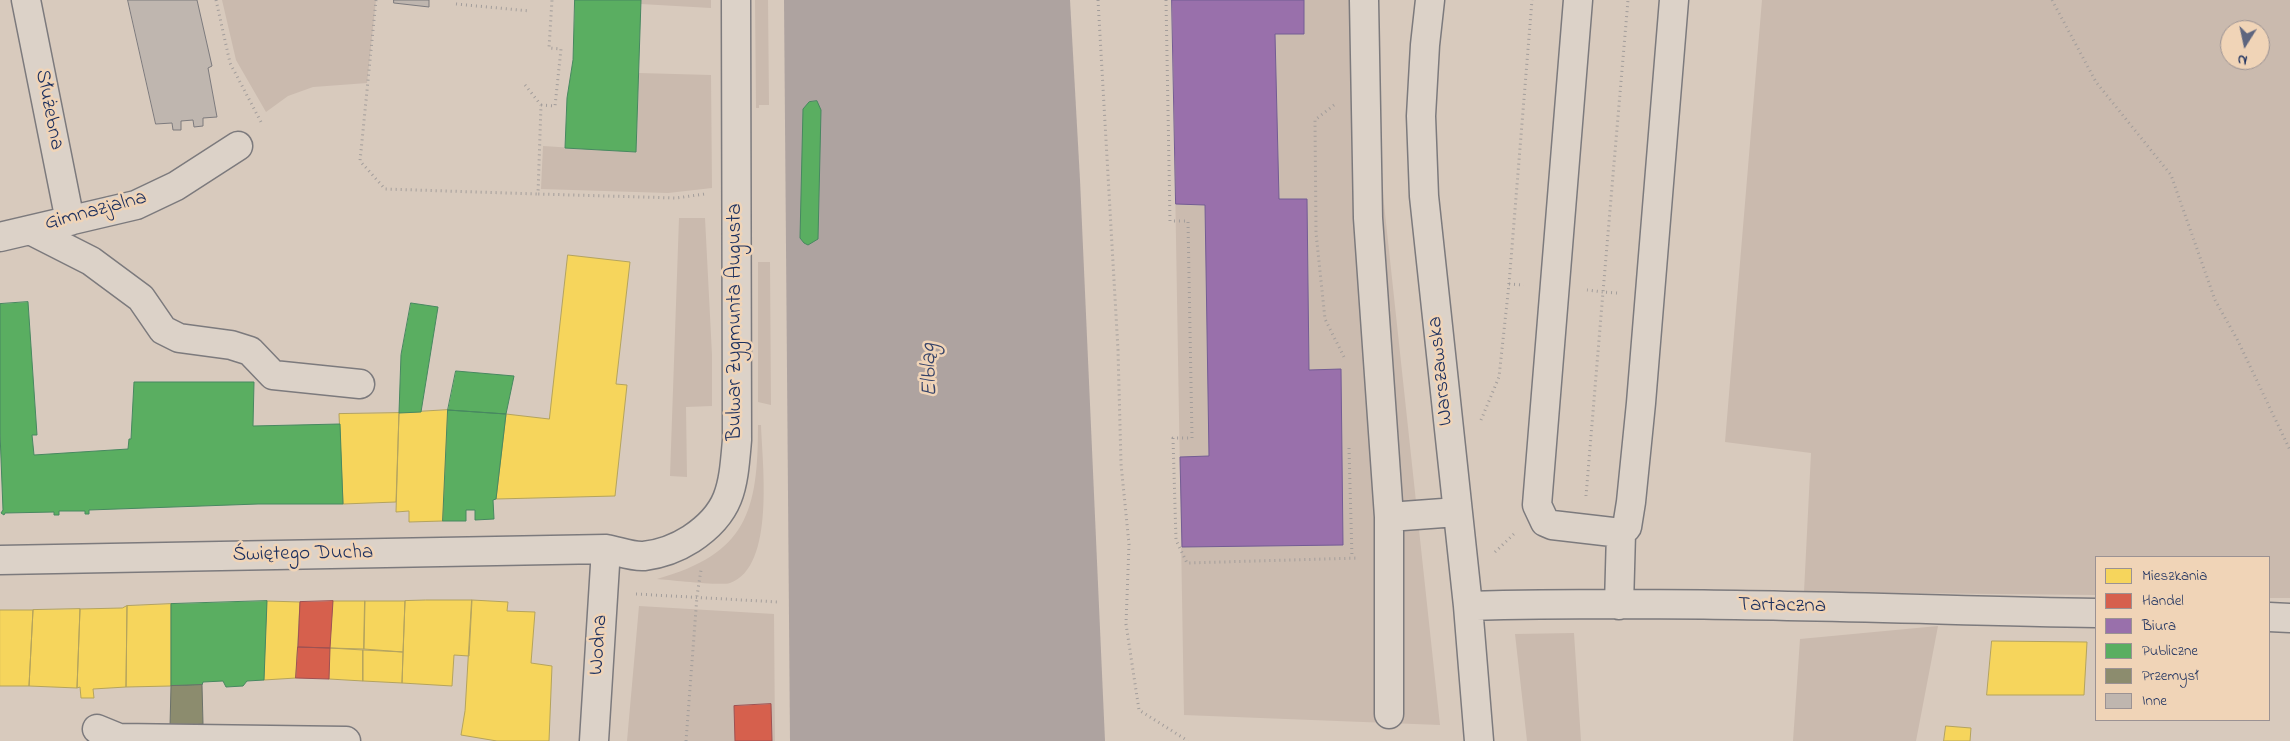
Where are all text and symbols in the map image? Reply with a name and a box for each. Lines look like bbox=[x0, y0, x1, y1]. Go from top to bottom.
north arrow bbox=[2220, 20, 2270, 70]
text: N bbox=[2236, 48, 2249, 70]
street label: Służebna bbox=[28, 68, 68, 152]
street label: Gimnazjalna bbox=[42, 186, 150, 238]
street label: Bulwar Zygmunta Augusta bbox=[724, 203, 750, 441]
street label: Warszawska bbox=[1424, 315, 1460, 427]
water label: Elbląg bbox=[917, 343, 945, 397]
street label: Świętego Ducha bbox=[233, 541, 373, 569]
legend bbox=[2095, 556, 2270, 721]
text: Mieszkania bbox=[2142, 565, 2207, 587]
text: Handel bbox=[2142, 590, 2184, 612]
street label: Tartaczna bbox=[1738, 594, 1826, 620]
street label: Wodna bbox=[585, 614, 615, 676]
text: Biura bbox=[2142, 615, 2176, 637]
text: Publiczne bbox=[2142, 640, 2198, 662]
text: Przemysł bbox=[2142, 665, 2198, 687]
text: Inne bbox=[2142, 690, 2167, 712]

